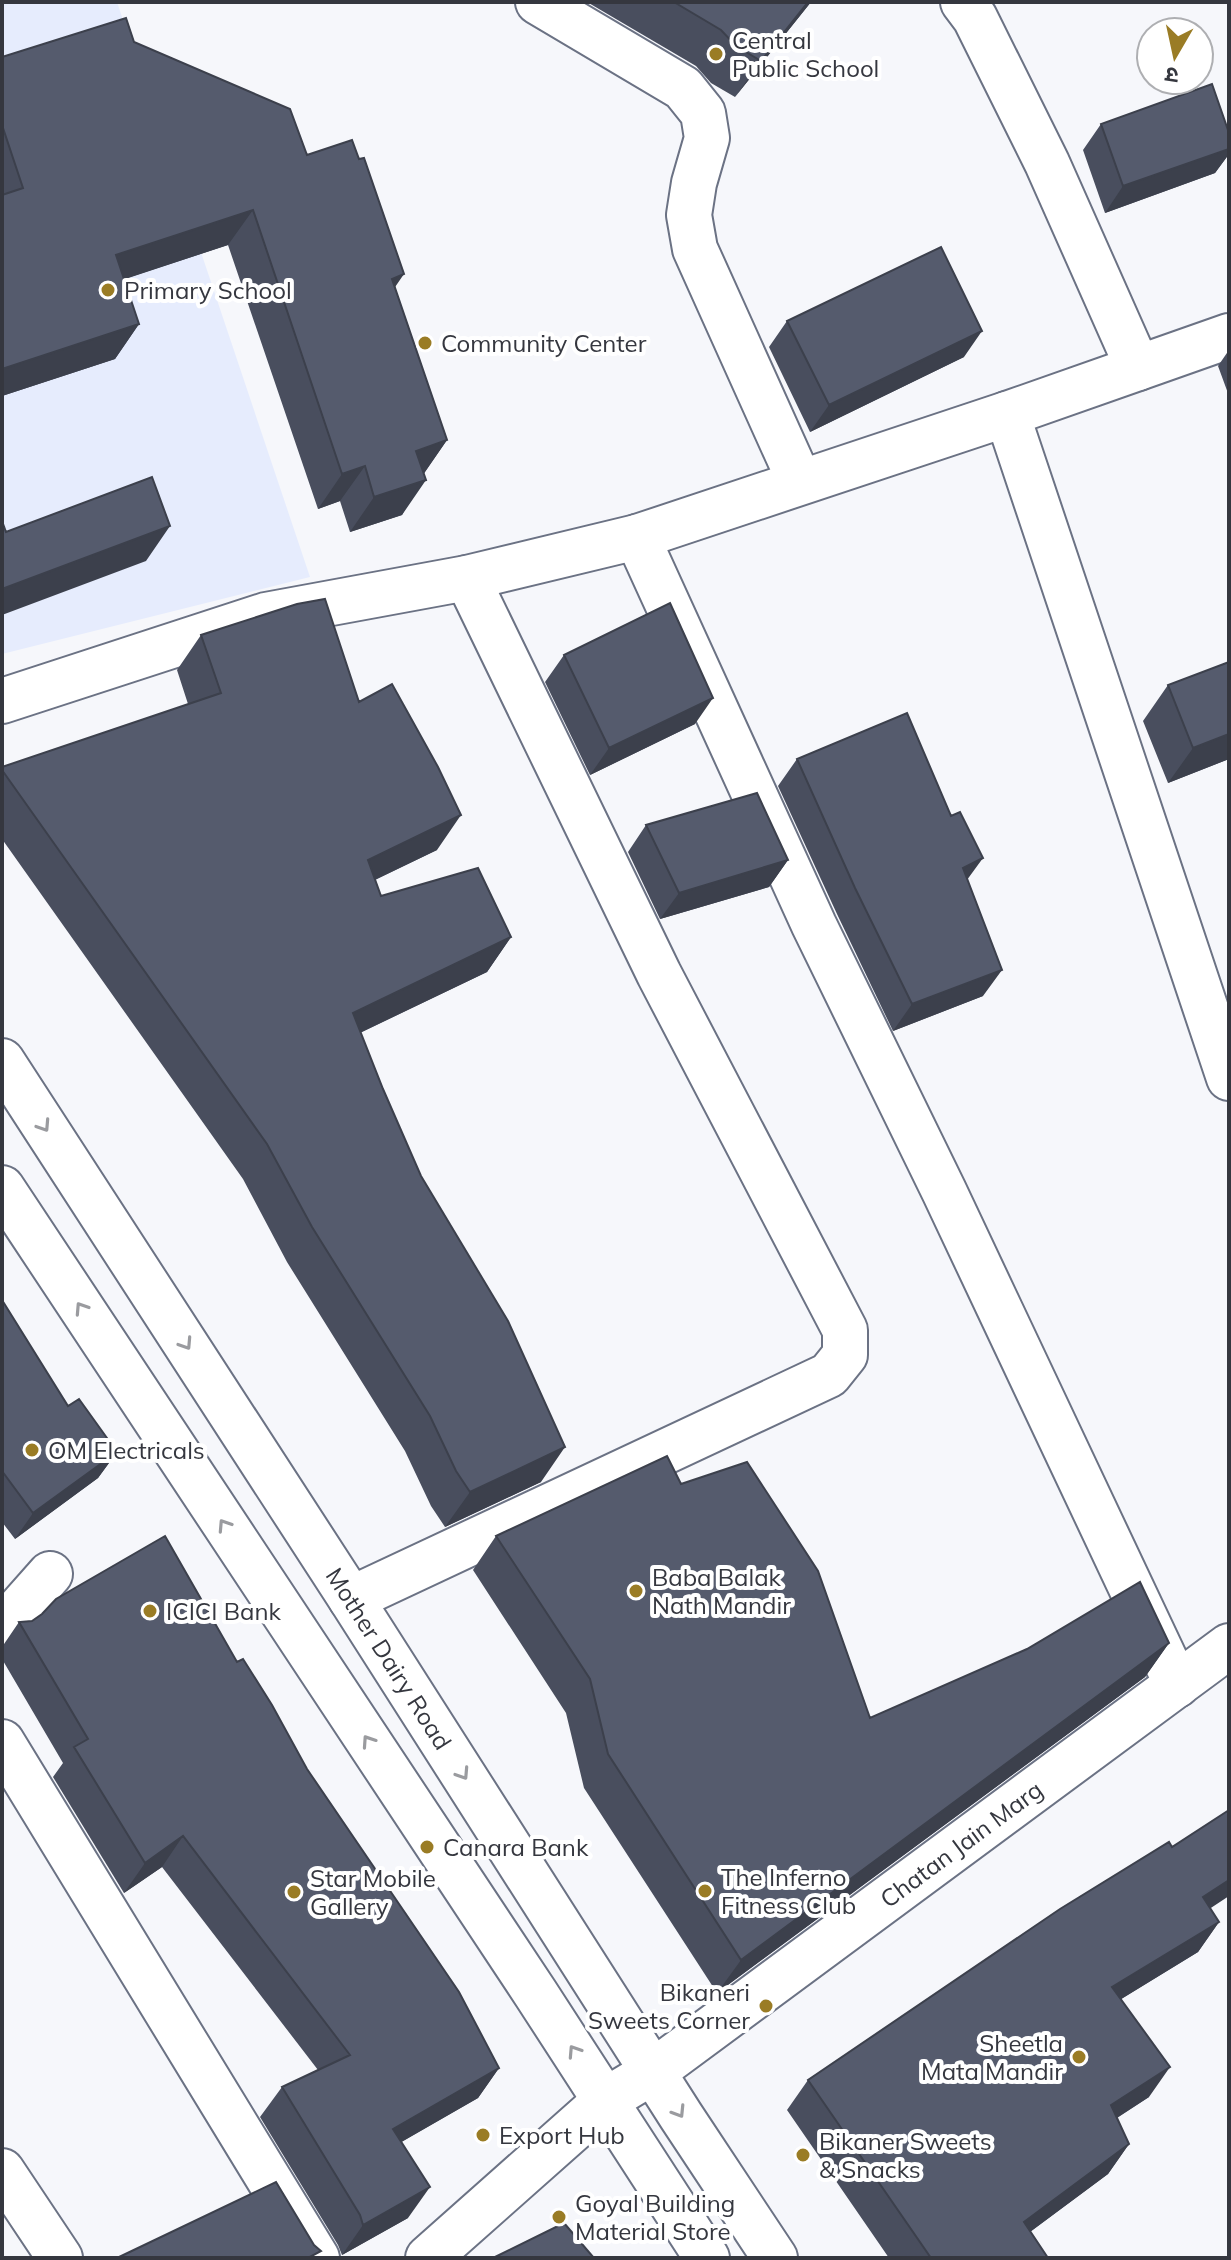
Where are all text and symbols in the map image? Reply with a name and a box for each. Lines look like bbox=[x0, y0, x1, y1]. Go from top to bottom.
north arrow bbox=[1135, 16, 1215, 96]
place label: Central Public School bbox=[732, 25, 879, 83]
marker: Central Public School bbox=[707, 45, 725, 63]
text: उ bbox=[1162, 61, 1180, 91]
place label: Primary School bbox=[124, 275, 292, 305]
marker: Primary School bbox=[99, 281, 117, 299]
place label: Community Center bbox=[441, 328, 647, 358]
marker: Community Center bbox=[416, 334, 434, 352]
one-way arrow bbox=[35, 1117, 50, 1132]
one-way arrow bbox=[76, 1302, 91, 1317]
one-way arrow bbox=[176, 1335, 191, 1350]
place label: OM Electricals bbox=[48, 1435, 205, 1465]
marker: OM Electricals bbox=[23, 1441, 41, 1459]
one-way arrow bbox=[219, 1519, 234, 1533]
street label: Mother Dairy Road bbox=[320, 1562, 458, 1755]
place label: Baba Balak Nath Mandir bbox=[652, 1562, 791, 1620]
marker: Baba Balak Nath Mandir bbox=[627, 1582, 645, 1600]
place label: ICICI Bank bbox=[166, 1596, 282, 1626]
marker: ICICI Bank bbox=[141, 1602, 159, 1620]
one-way arrow bbox=[363, 1736, 378, 1750]
one-way arrow bbox=[454, 1766, 469, 1780]
street label: Chatan Jain Marg bbox=[874, 1774, 1048, 1914]
place label: Canara Bank bbox=[443, 1832, 589, 1862]
marker: Canara Bank bbox=[418, 1838, 436, 1856]
place label: The Inferno Fitness Club bbox=[721, 1862, 856, 1920]
place label: Star Mobile Gallery bbox=[310, 1863, 436, 1921]
marker: The Inferno Fitness Club bbox=[696, 1882, 714, 1900]
marker: Star Mobile Gallery bbox=[285, 1883, 303, 1901]
place label: Bikaneri Sweets Corner bbox=[588, 1977, 750, 2035]
marker: Bikaneri Sweets Corner bbox=[757, 1997, 775, 2015]
place label: Sheetla Mata Mandir bbox=[921, 2028, 1063, 2086]
one-way arrow bbox=[568, 2046, 583, 2060]
marker: Sheetla Mata Mandir bbox=[1070, 2048, 1088, 2066]
one-way arrow bbox=[669, 2103, 684, 2118]
place label: Export Hub bbox=[499, 2120, 625, 2150]
marker: Export Hub bbox=[474, 2126, 492, 2144]
place label: Bikaner Sweets & Snacks bbox=[819, 2126, 992, 2184]
marker: Bikaner Sweets & Snacks bbox=[794, 2146, 812, 2164]
place label: Goyal Building Material Store bbox=[575, 2188, 735, 2246]
marker: Goyal Building Material Store bbox=[550, 2208, 568, 2226]

